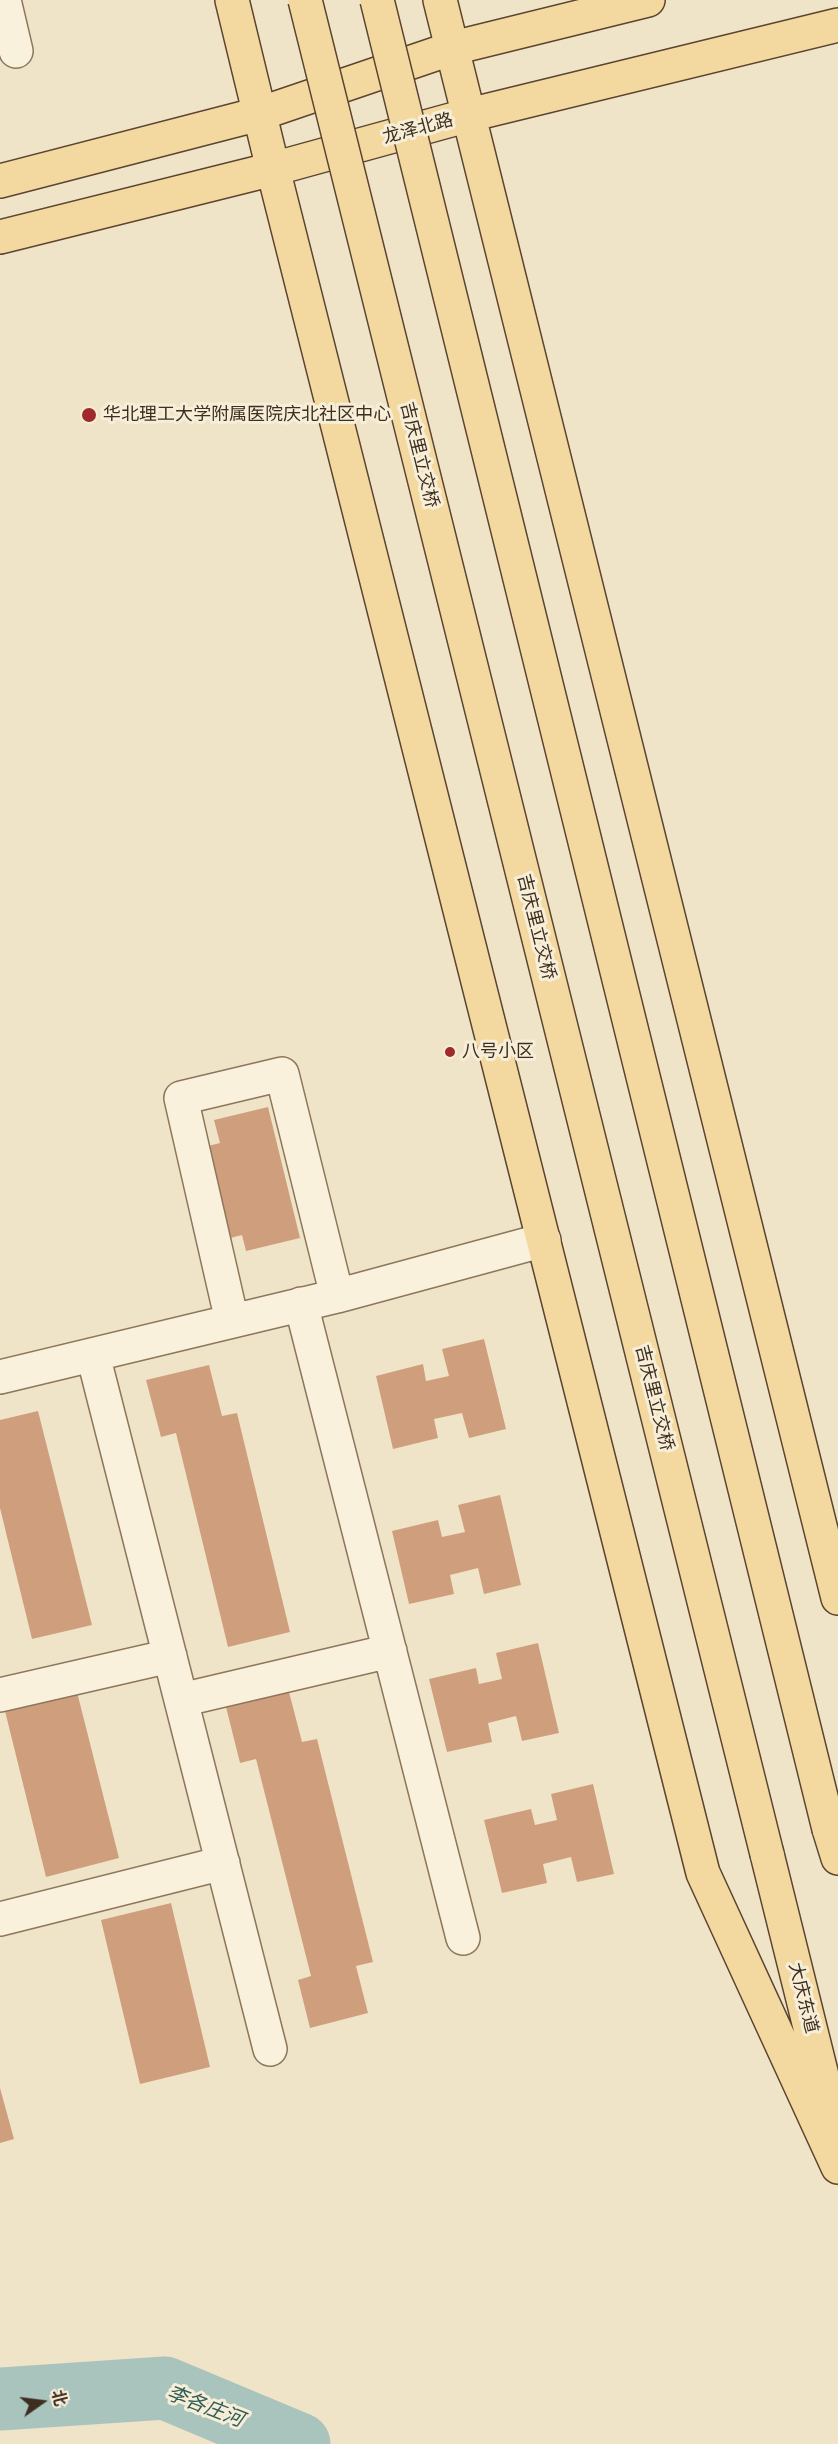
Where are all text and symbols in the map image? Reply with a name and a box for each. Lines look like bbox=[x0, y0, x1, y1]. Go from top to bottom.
street label: 龙泽北路 bbox=[380, 109, 456, 149]
street label: 吉庆里立交桥 bbox=[395, 400, 443, 510]
place label: 华北理工大学附属医院庆北社区中心 bbox=[103, 404, 391, 426]
marker: 华北理工大学附属医院庆北社区中心 bbox=[80, 406, 98, 424]
street label: 吉庆里立交桥 bbox=[512, 872, 560, 982]
place label: 八号小区 bbox=[462, 1041, 534, 1063]
marker: 八号小区 bbox=[443, 1045, 457, 1059]
street label: 吉庆里立交桥 bbox=[630, 1343, 678, 1453]
street label: 大庆东道 bbox=[784, 1960, 822, 2036]
north arrow bbox=[12, 2372, 72, 2432]
water label: 李各庄河 bbox=[163, 2381, 247, 2433]
text: 北 bbox=[47, 2387, 72, 2408]

